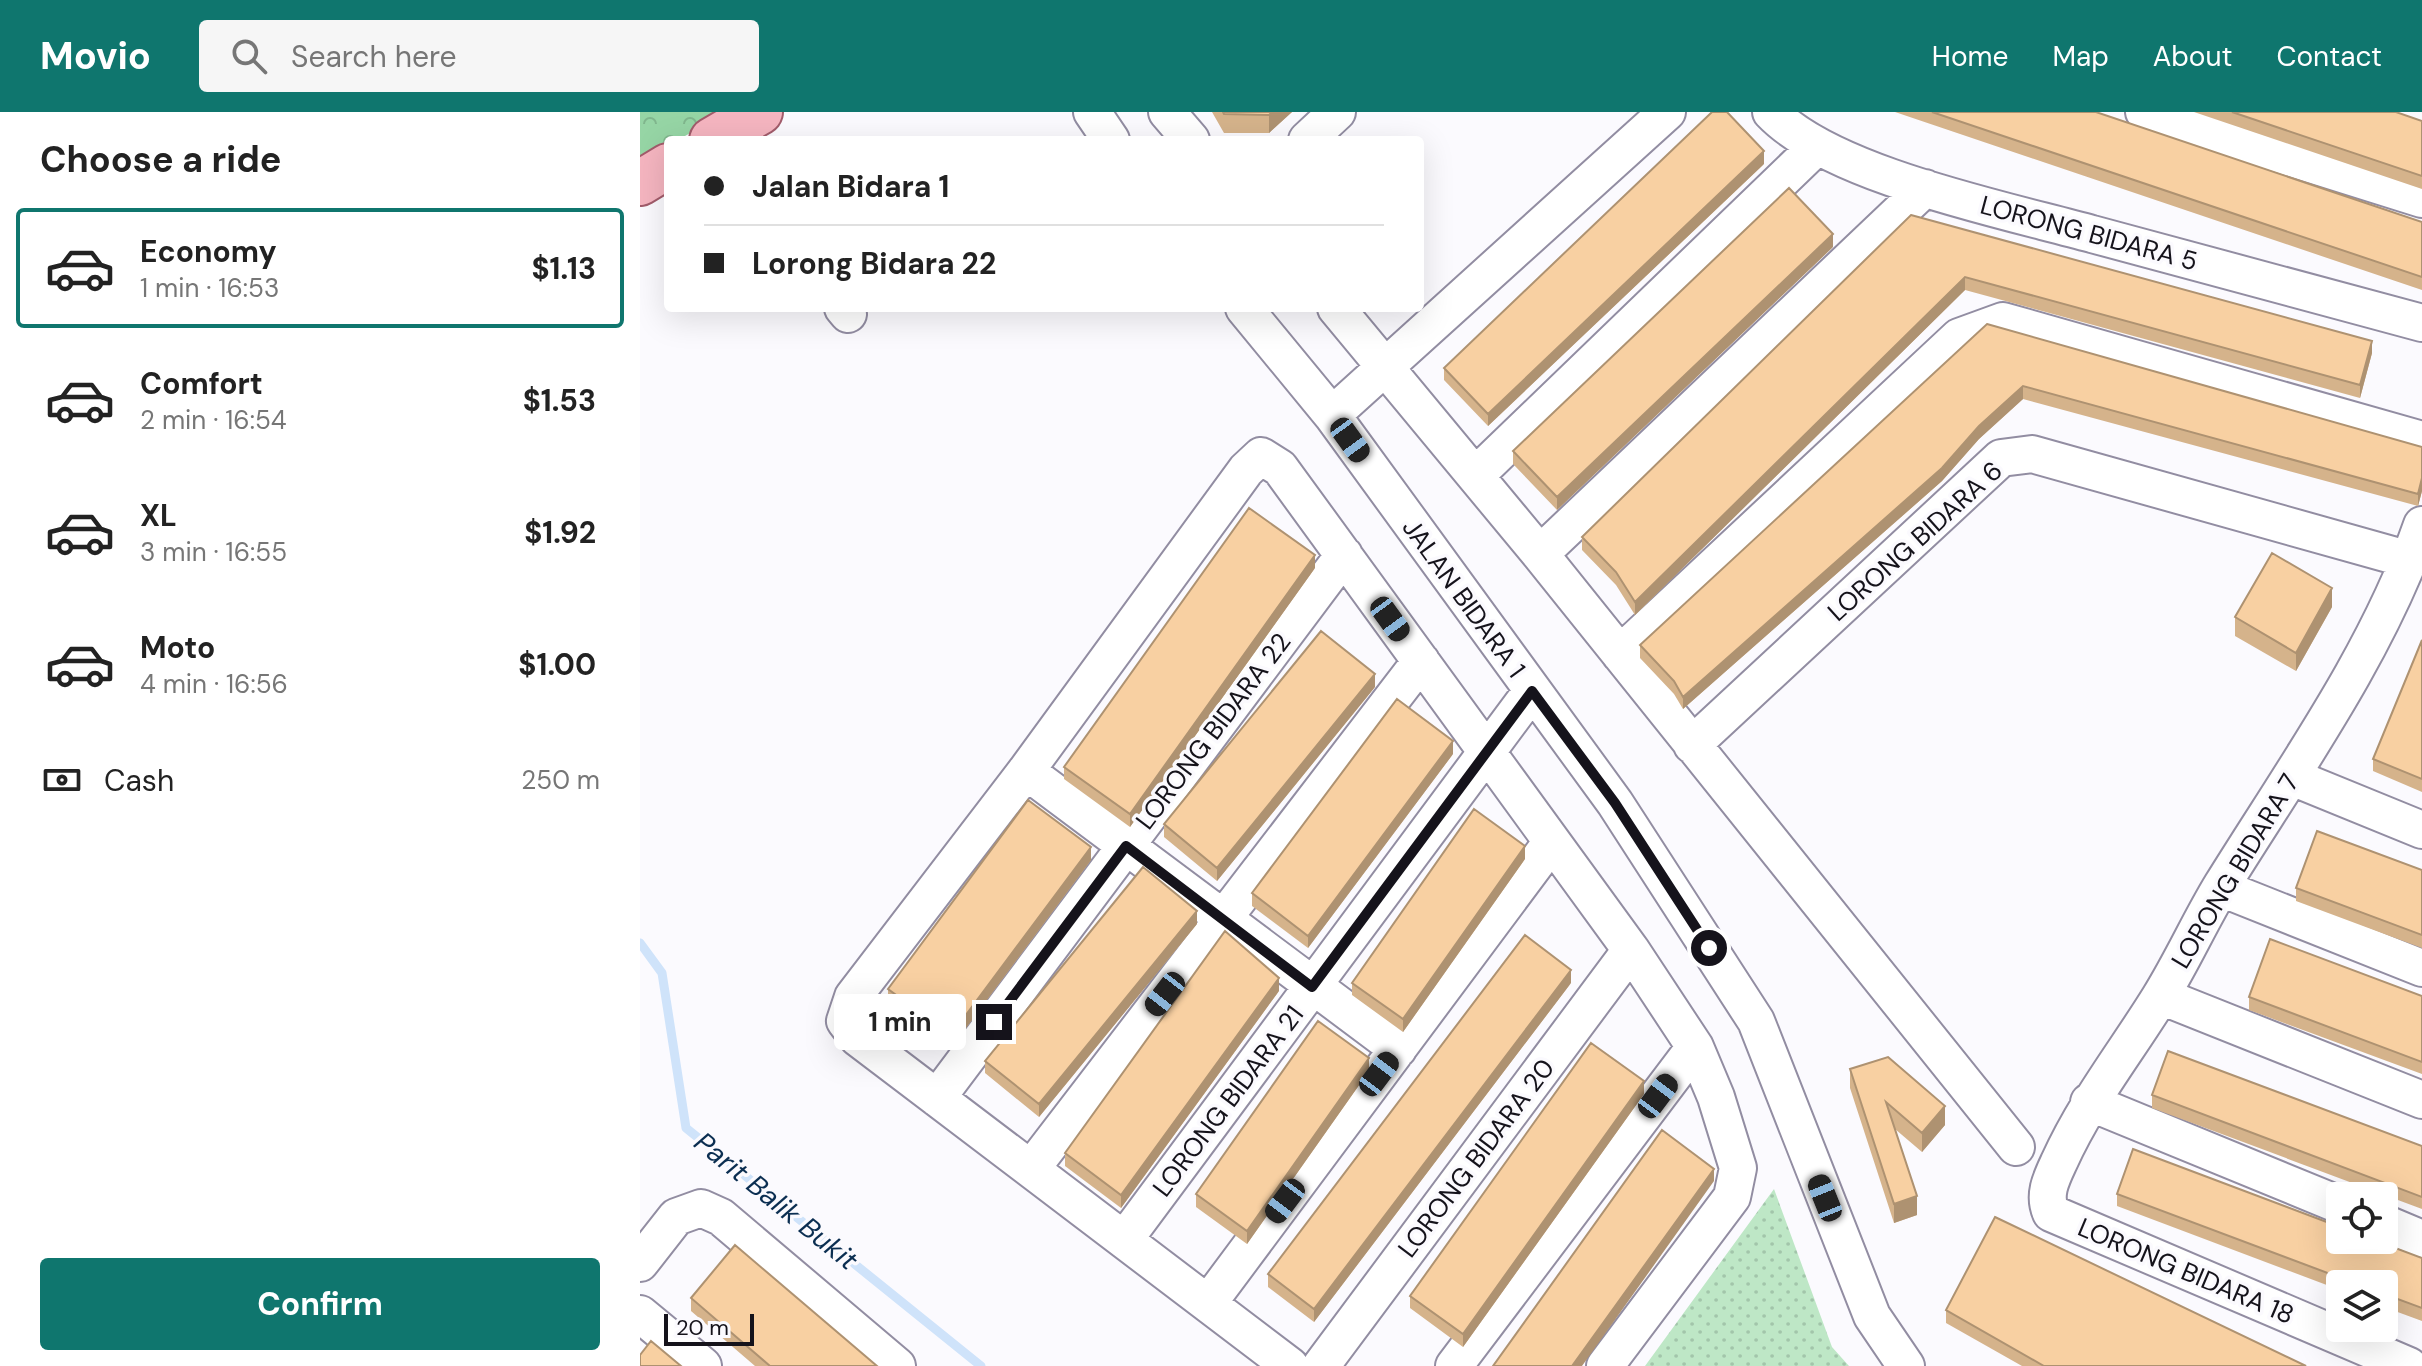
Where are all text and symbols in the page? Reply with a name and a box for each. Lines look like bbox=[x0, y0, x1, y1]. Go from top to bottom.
search box bbox=[199, 20, 759, 92]
text: Movio bbox=[40, 31, 151, 81]
icon: search bbox=[227, 34, 271, 78]
text: Search here bbox=[291, 37, 457, 76]
text: Home bbox=[1932, 38, 2008, 75]
text: Map bbox=[2052, 38, 2109, 75]
text: About bbox=[2153, 38, 2232, 75]
text: Contact bbox=[2276, 38, 2382, 75]
text: Choose a ride bbox=[40, 136, 281, 183]
text: Jalan Bidara 1 bbox=[752, 167, 949, 206]
street label: LORONG BIDARA 5 bbox=[1977, 188, 2201, 278]
icon: car bbox=[44, 232, 116, 304]
text: Economy bbox=[140, 232, 277, 271]
text: Lorong Bidara 22 bbox=[752, 244, 996, 283]
text: $1.13 bbox=[531, 249, 596, 288]
text: 1 min · 16:53 bbox=[140, 271, 279, 305]
icon: car bbox=[44, 364, 116, 436]
text: Comfort bbox=[140, 364, 263, 403]
text: $1.53 bbox=[523, 381, 596, 420]
text: 2 min · 16:54 bbox=[140, 403, 287, 437]
car bbox=[1326, 414, 1374, 466]
street label: LORONG BIDARA 6 bbox=[1820, 453, 2010, 629]
icon: car bbox=[44, 496, 116, 568]
text: XL bbox=[140, 496, 177, 535]
street label: JALAN BIDARA 1 bbox=[1395, 512, 1533, 684]
text: $1.92 bbox=[524, 513, 596, 552]
text: 3 min · 16:55 bbox=[140, 535, 287, 569]
car bbox=[1366, 593, 1414, 645]
street label: LORONG BIDARA 22 bbox=[1128, 626, 1298, 836]
icon: car bbox=[44, 628, 116, 700]
text: Moto bbox=[140, 628, 215, 667]
text: $1.00 bbox=[518, 645, 596, 684]
text: 4 min · 16:56 bbox=[140, 667, 288, 701]
icon: cash bbox=[40, 758, 84, 802]
text: Cash bbox=[104, 761, 174, 800]
text: 250 m bbox=[521, 763, 600, 797]
street label: LORONG BIDARA 7 bbox=[2163, 767, 2307, 975]
route start bbox=[1691, 930, 1727, 966]
car bbox=[1141, 968, 1189, 1020]
callout: 1 min bbox=[834, 994, 966, 1050]
street label: LORONG BIDARA 21 bbox=[1145, 999, 1311, 1203]
route end bbox=[976, 1004, 1012, 1040]
text: 1 min bbox=[868, 1005, 932, 1039]
car bbox=[1355, 1048, 1403, 1100]
street label: LORONG BIDARA 20 bbox=[1390, 1052, 1562, 1264]
car bbox=[1634, 1070, 1682, 1122]
water label: Parit Balik Bukit bbox=[687, 1124, 866, 1278]
car bbox=[1805, 1171, 1845, 1225]
car bbox=[1261, 1175, 1309, 1227]
map controls bbox=[2326, 1182, 2398, 1342]
button: locate bbox=[2326, 1182, 2398, 1254]
street label: LORONG BIDARA 18 bbox=[2073, 1210, 2299, 1332]
button: Confirm bbox=[40, 1258, 600, 1350]
button: layers bbox=[2326, 1270, 2398, 1342]
scale bar bbox=[664, 1310, 754, 1346]
text: 20 m bbox=[676, 1313, 729, 1342]

